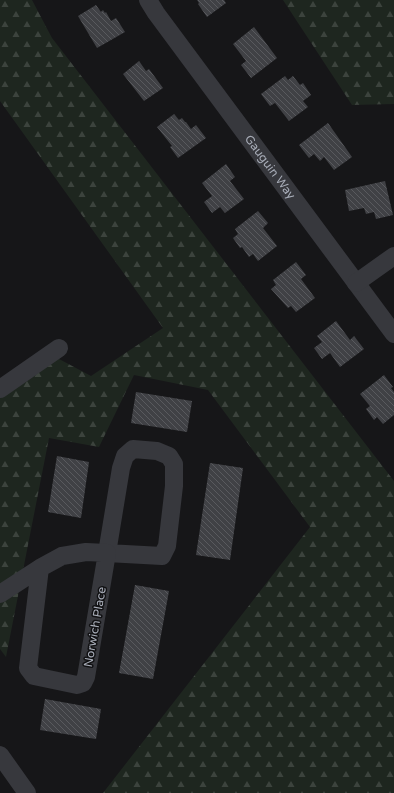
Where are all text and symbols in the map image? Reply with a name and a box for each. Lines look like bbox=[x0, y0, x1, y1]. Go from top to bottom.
street label: Gauguin Way bbox=[242, 132, 299, 202]
street label: Norwich Place bbox=[81, 585, 109, 668]

